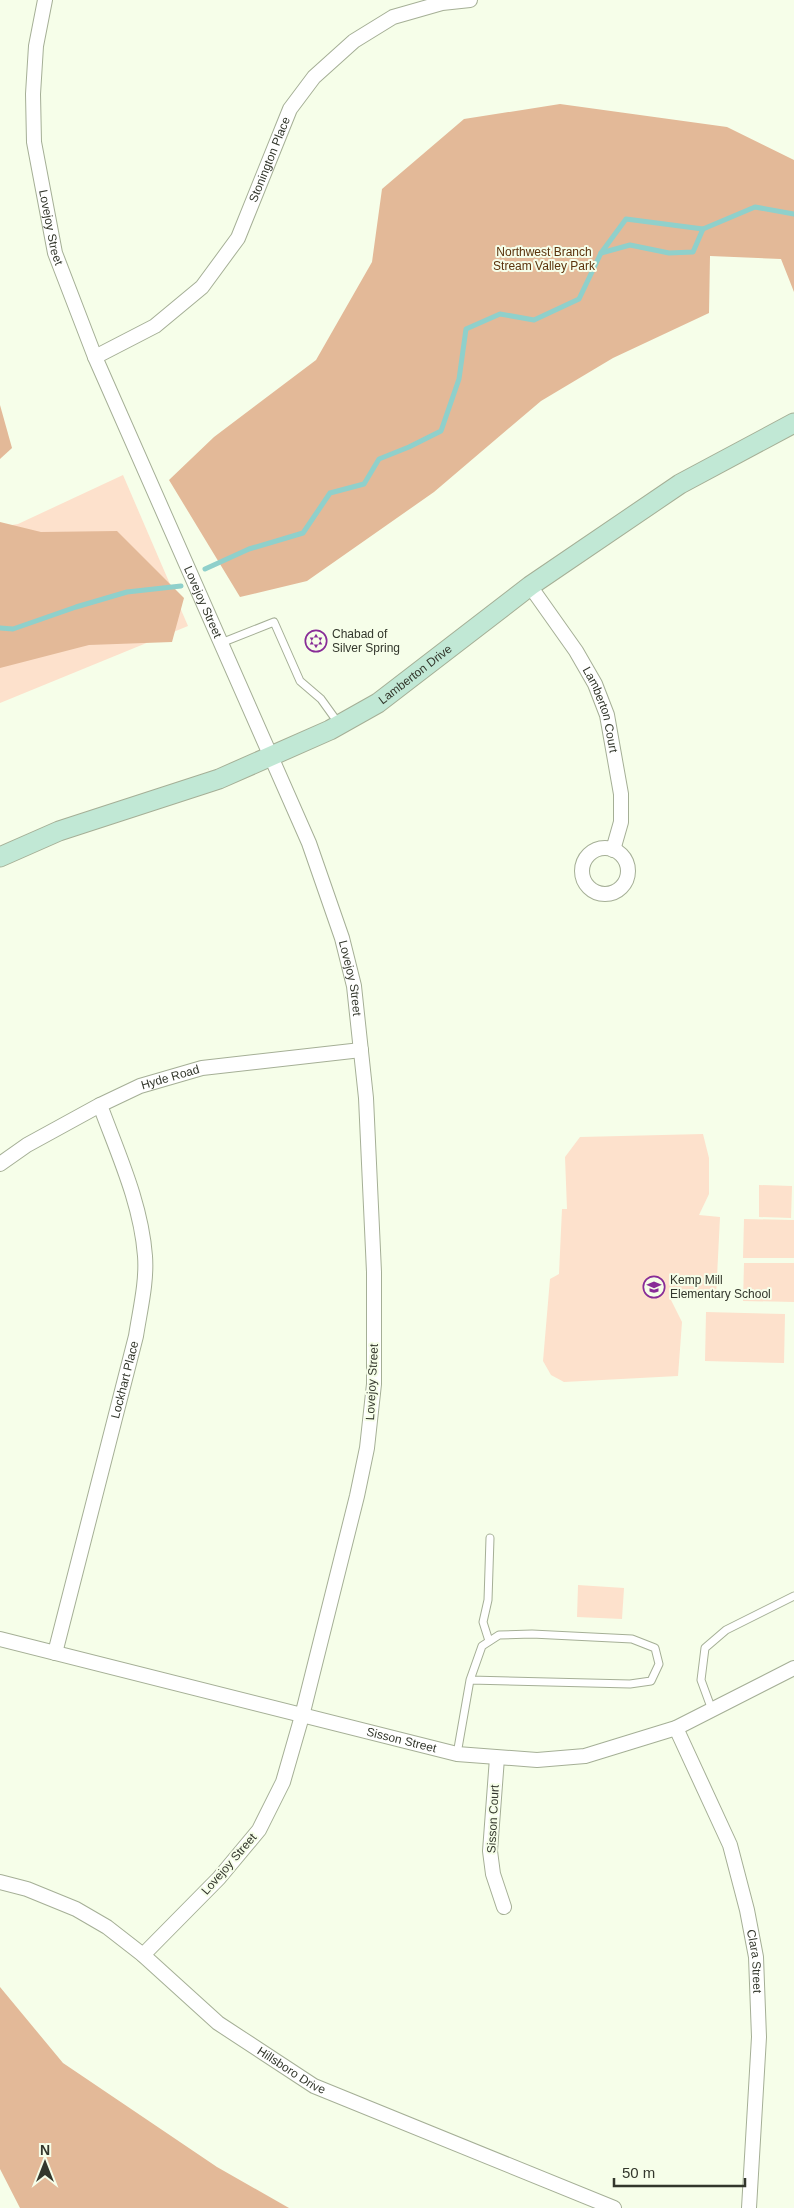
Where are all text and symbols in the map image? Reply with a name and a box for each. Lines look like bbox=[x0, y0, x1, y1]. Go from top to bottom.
street label: Stonington Place bbox=[246, 114, 293, 204]
street label: Lovejoy Street bbox=[36, 188, 66, 268]
park label: Northwest Branch Stream Valley Park bbox=[493, 245, 596, 273]
street label: Lovejoy Street bbox=[181, 564, 225, 641]
place label: Chabad of Silver Spring bbox=[332, 627, 400, 655]
synagogue icon: Chabad of Silver Spring bbox=[304, 629, 328, 653]
street label: Lamberton Drive bbox=[376, 642, 455, 707]
street label: Lamberton Court bbox=[580, 664, 621, 754]
street label: Lovejoy Street bbox=[336, 939, 364, 1017]
street label: Hyde Road bbox=[139, 1062, 201, 1092]
place label: Kemp Mill Elementary School bbox=[670, 1273, 771, 1301]
school or university icon: Kemp Mill Elementary School bbox=[642, 1275, 666, 1299]
street label: Lockhart Place bbox=[108, 1339, 142, 1420]
street label: Lovejoy Street bbox=[363, 1343, 381, 1421]
street label: Sisson Street bbox=[365, 1725, 438, 1756]
street label: Sisson Court bbox=[484, 1784, 502, 1854]
street label: Lovejoy Street bbox=[199, 1830, 260, 1898]
street label: Clara Street bbox=[744, 1928, 764, 1994]
street label: Hillsboro Drive bbox=[255, 2044, 328, 2097]
north arrow bbox=[20, 2138, 70, 2188]
text: N bbox=[40, 2142, 50, 2158]
scale bar bbox=[614, 2156, 745, 2188]
text: 50 m bbox=[622, 2164, 655, 2181]

